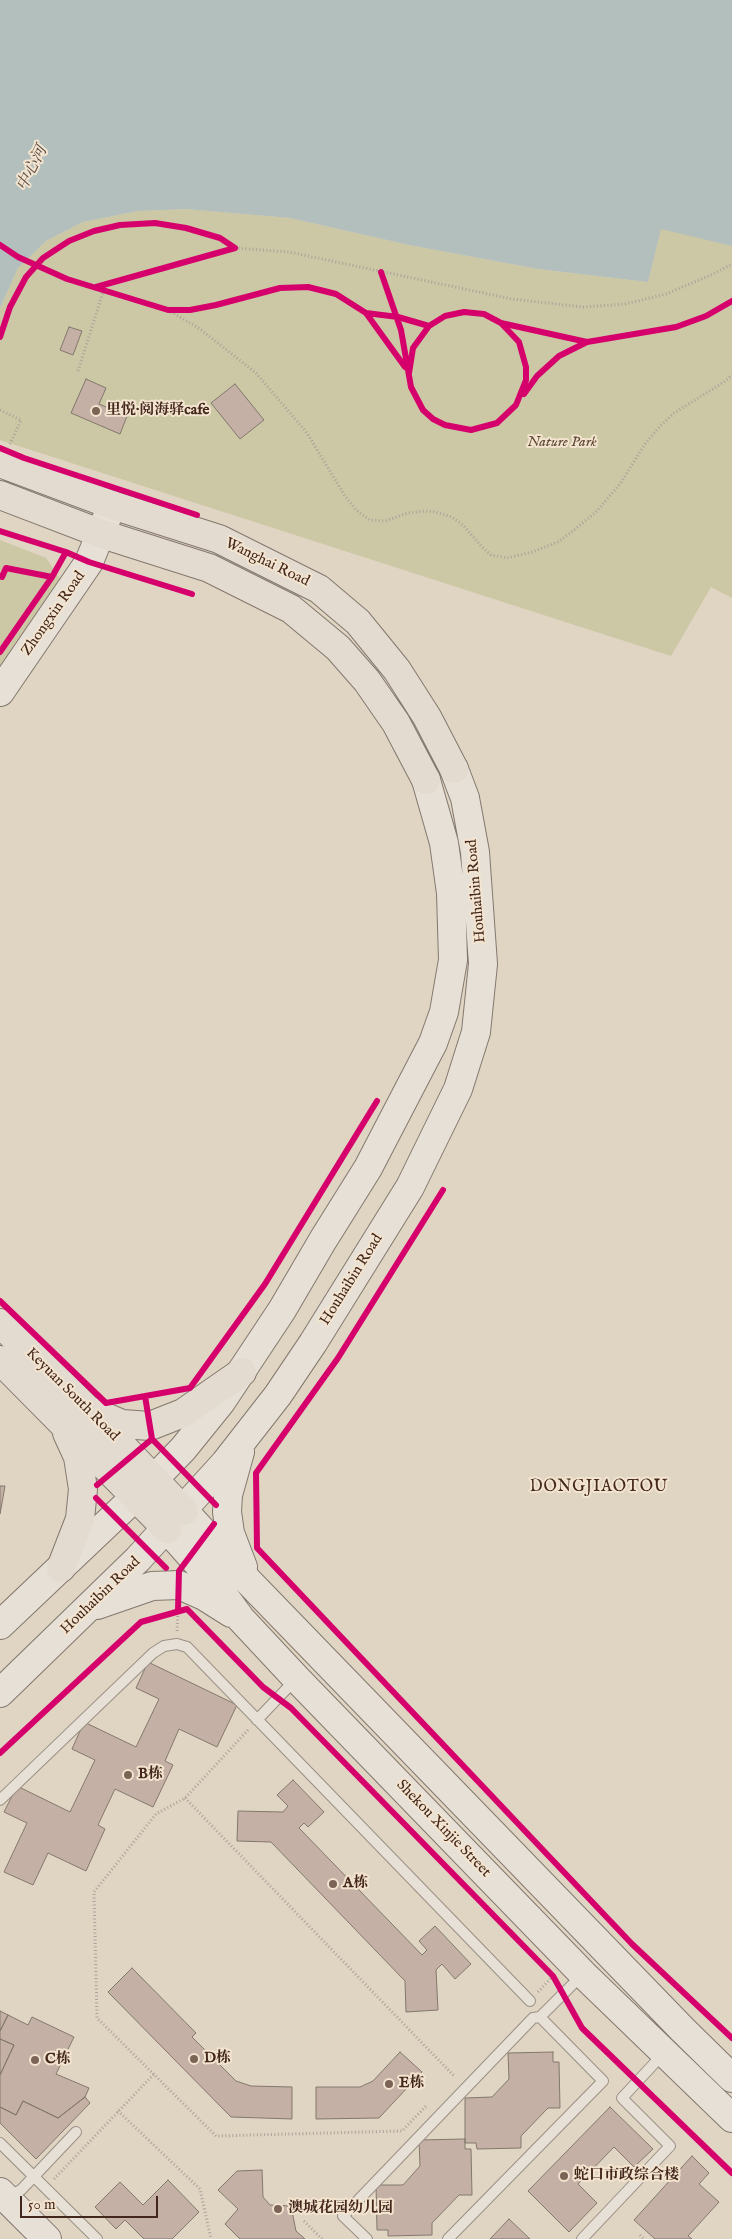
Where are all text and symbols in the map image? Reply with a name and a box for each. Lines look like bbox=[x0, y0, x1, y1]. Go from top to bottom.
water label: 中心河 bbox=[14, 143, 52, 195]
place label: 里悦·阅海驿cafe bbox=[106, 402, 210, 420]
marker: 里悦·阅海驿cafe bbox=[90, 405, 102, 417]
park label: Nature Park bbox=[527, 434, 597, 452]
street label: Wanghai Road bbox=[222, 535, 312, 591]
street label: Zhongxin Road bbox=[18, 568, 90, 660]
street label: Houhaibin Road bbox=[464, 838, 490, 944]
street label: Houhaibin Road bbox=[317, 1231, 387, 1329]
street label: Keyuan South Road bbox=[22, 1345, 122, 1445]
district label: DONGJIAOTOU bbox=[528, 1478, 670, 1498]
street label: Houhaibin Road bbox=[57, 1553, 145, 1639]
place label: B栋 bbox=[138, 1766, 163, 1784]
marker: B栋 bbox=[122, 1769, 134, 1781]
street label: Shekou Xinjie Street bbox=[392, 1777, 494, 1881]
place label: A栋 bbox=[343, 1875, 368, 1893]
marker: A栋 bbox=[327, 1878, 339, 1890]
place label: D栋 bbox=[204, 2050, 231, 2068]
place label: C栋 bbox=[45, 2051, 71, 2069]
marker: D栋 bbox=[188, 2053, 200, 2065]
marker: C栋 bbox=[29, 2054, 41, 2066]
place label: E栋 bbox=[399, 2075, 424, 2093]
marker: E栋 bbox=[383, 2078, 395, 2090]
place label: 蛇口市政综合楼 bbox=[574, 2167, 679, 2185]
marker: 蛇口市政综合楼 bbox=[558, 2170, 570, 2182]
scale bar bbox=[22, 2186, 160, 2218]
text: 50 m bbox=[28, 2195, 56, 2214]
place label: 澳城花园幼儿园 bbox=[288, 2200, 393, 2218]
marker: 澳城花园幼儿园 bbox=[272, 2203, 284, 2215]

